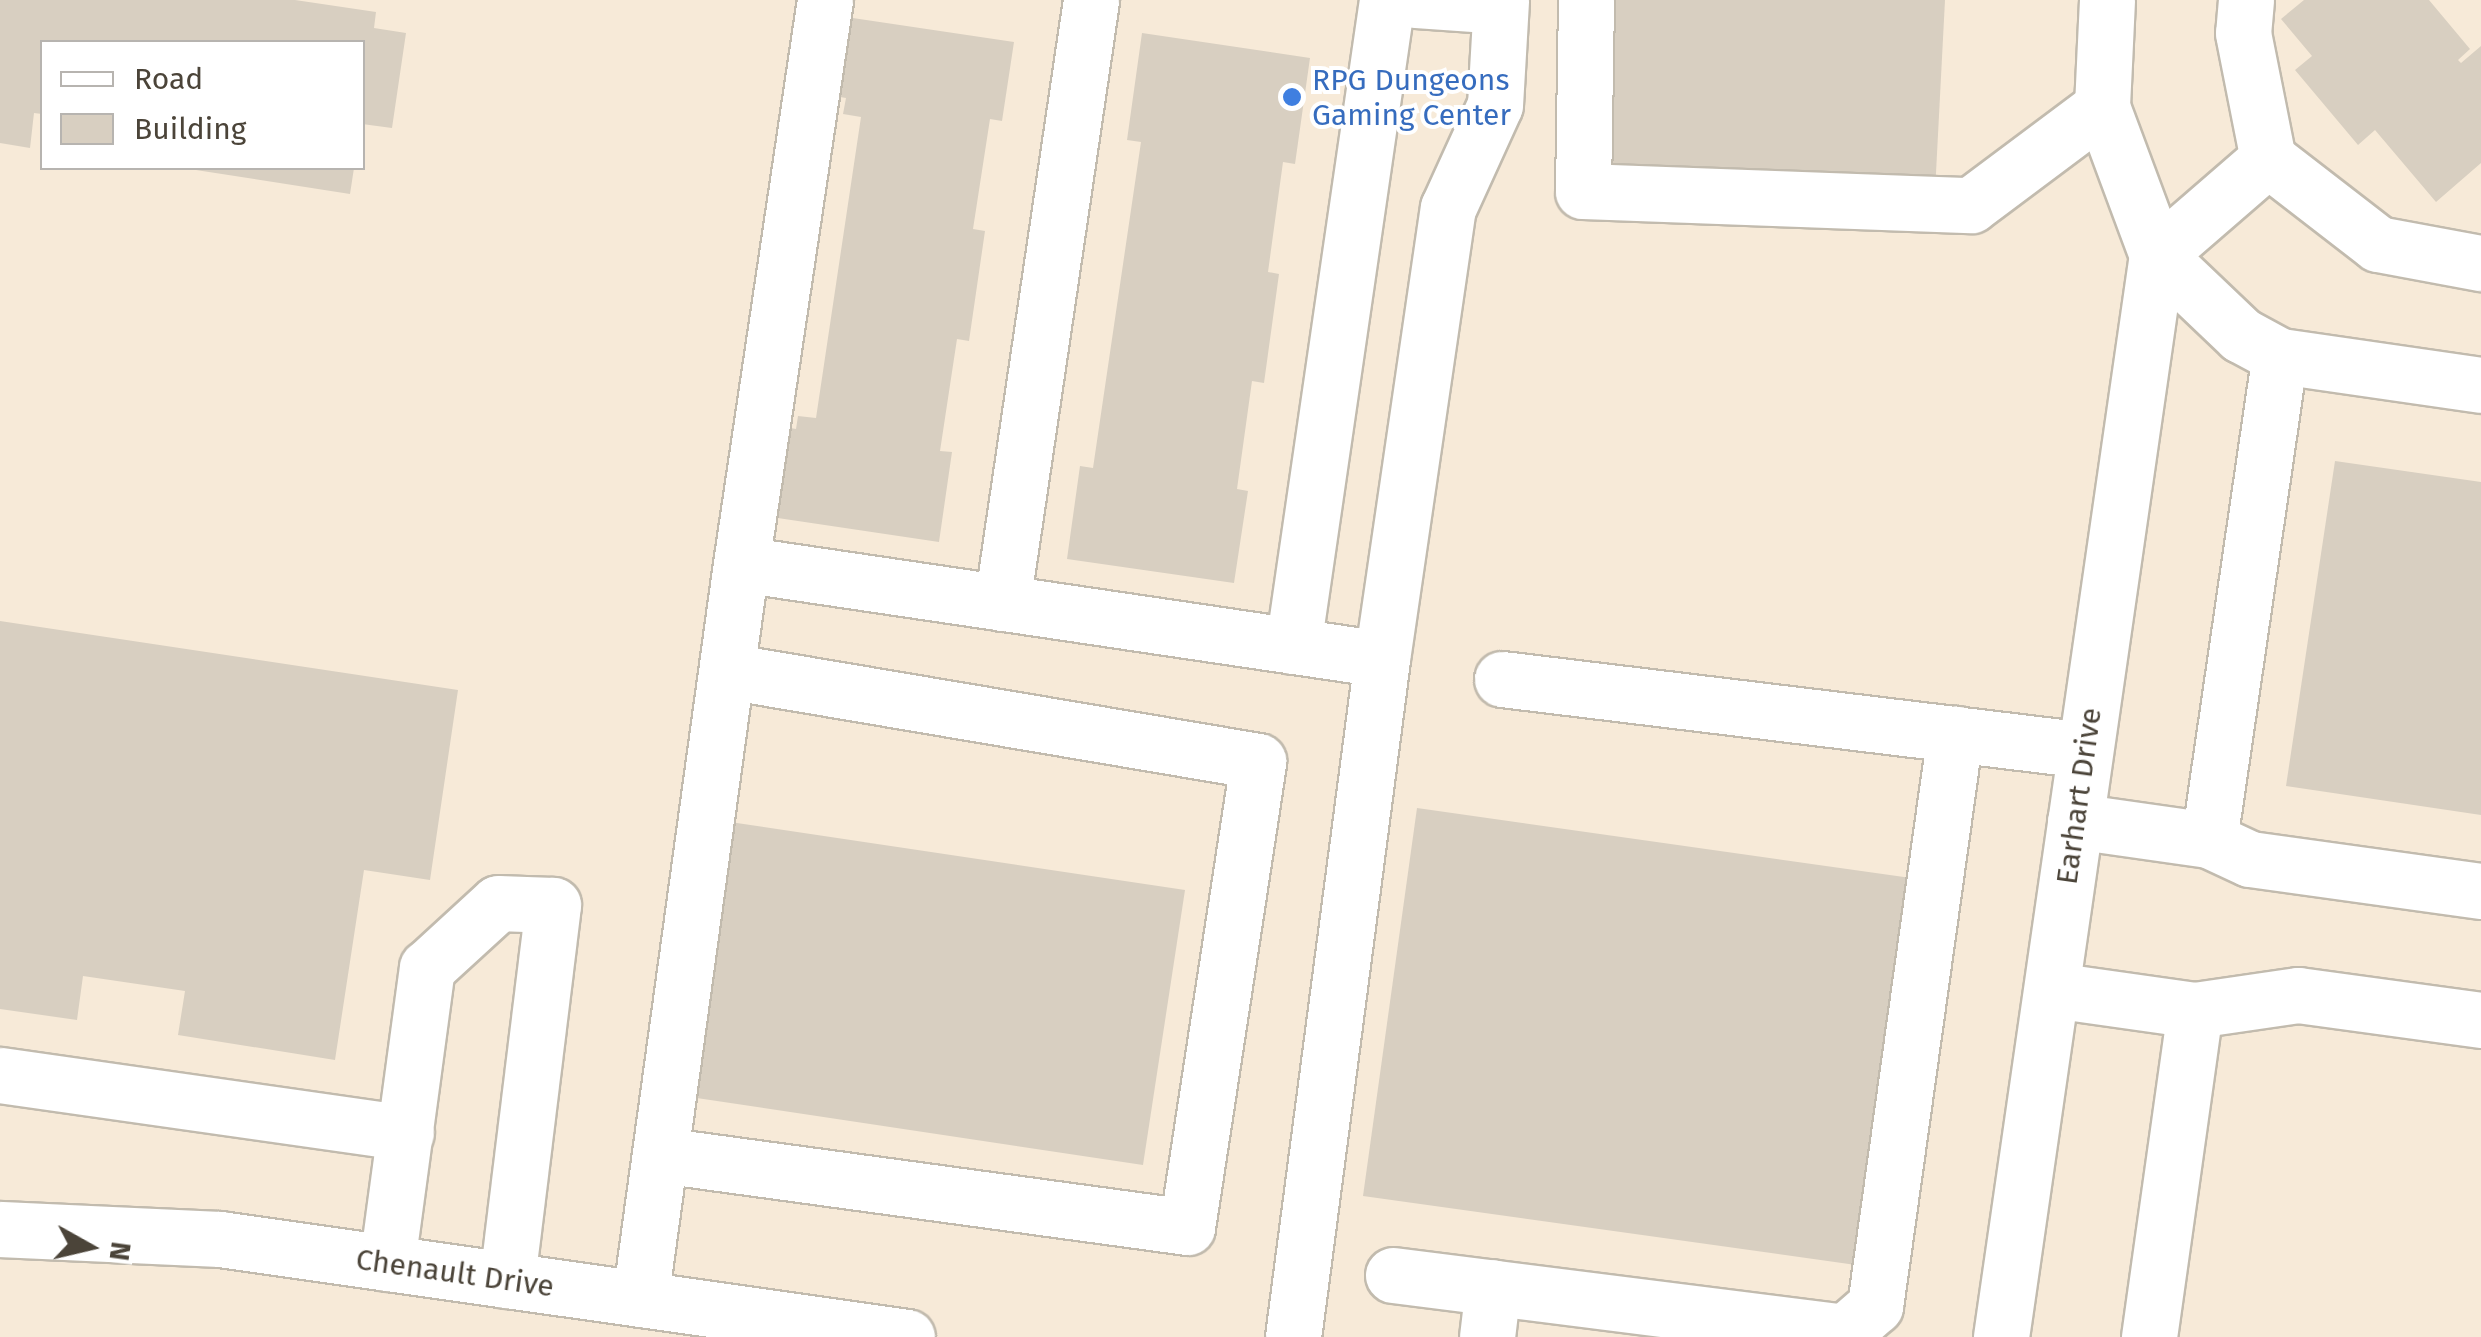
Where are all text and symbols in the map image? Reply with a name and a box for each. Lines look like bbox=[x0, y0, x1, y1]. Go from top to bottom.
legend bbox=[40, 40, 365, 170]
text: Road bbox=[134, 61, 203, 97]
place label: RPG Dungeons Gaming Center bbox=[1312, 62, 1511, 132]
marker: RPG Dungeons Gaming Center bbox=[1281, 86, 1303, 108]
text: Building bbox=[134, 111, 246, 147]
street label: Earhart Drive bbox=[2049, 705, 2109, 887]
north arrow bbox=[40, 1197, 140, 1297]
text: N bbox=[103, 1240, 138, 1263]
street label: Chenault Drive bbox=[354, 1241, 556, 1305]

